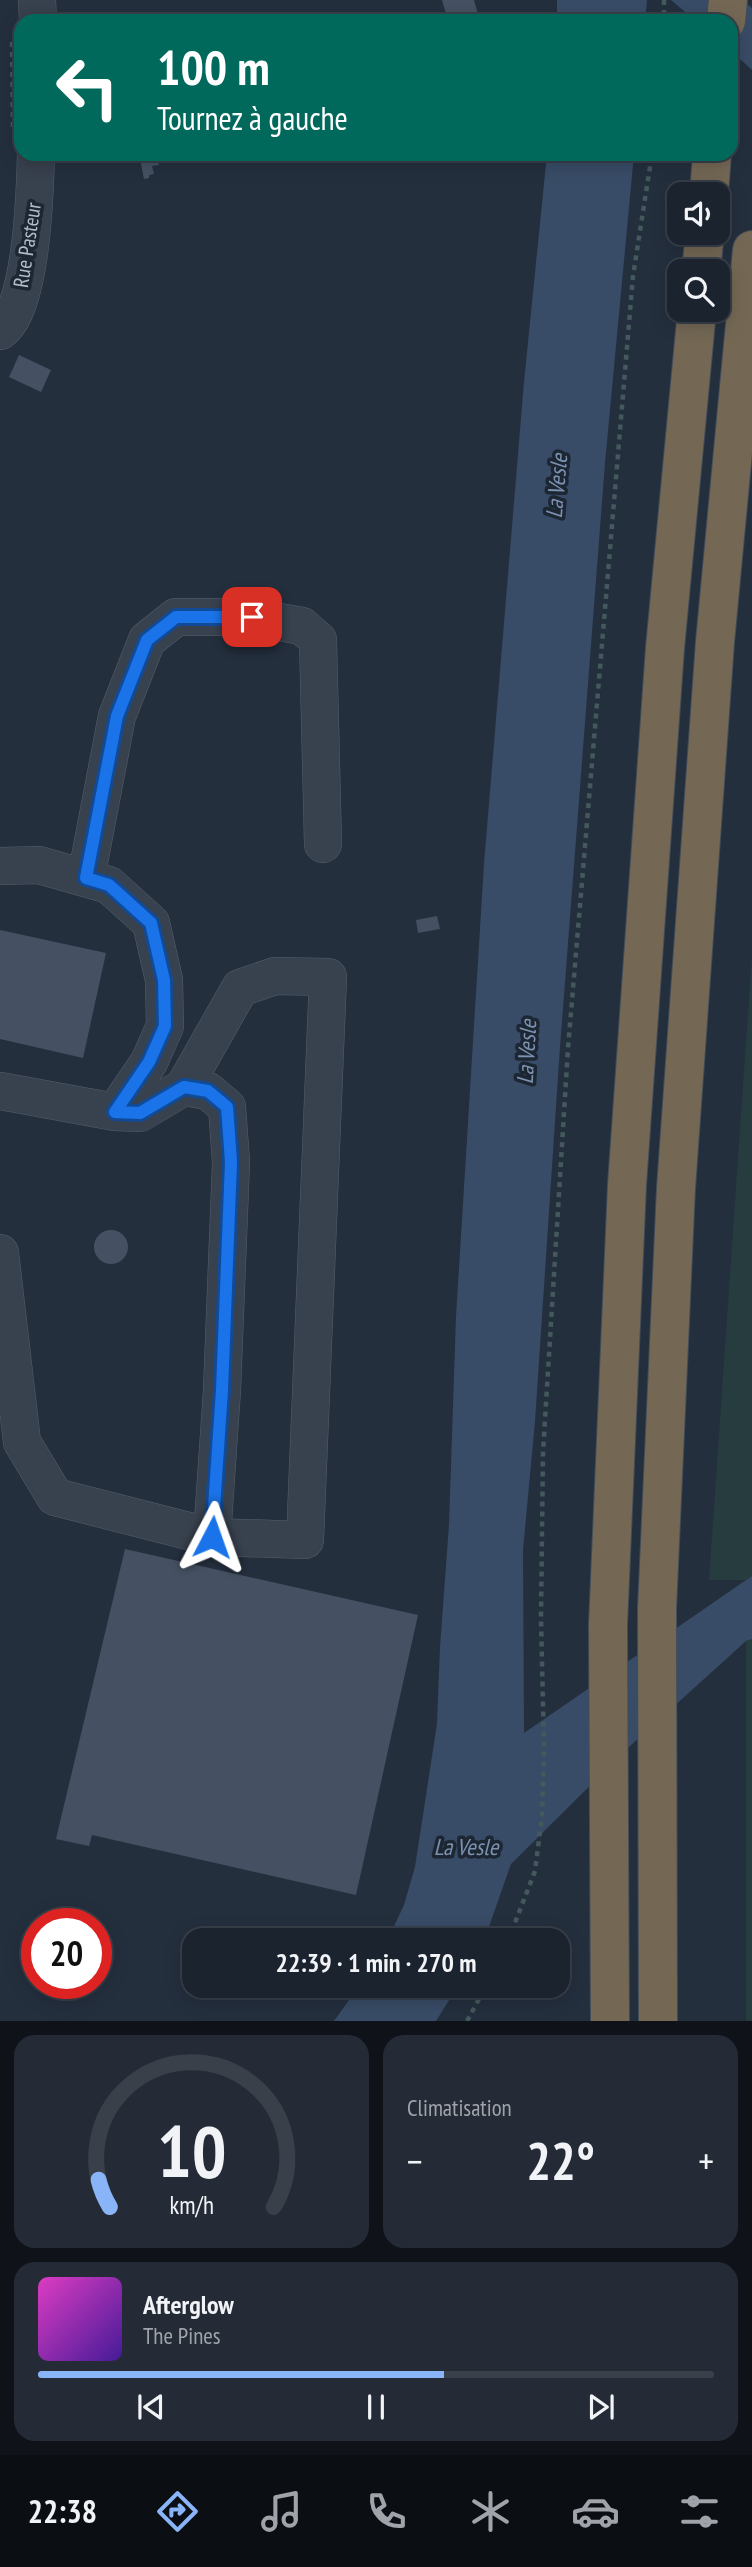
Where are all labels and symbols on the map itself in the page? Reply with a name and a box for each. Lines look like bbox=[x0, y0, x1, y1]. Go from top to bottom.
street label: Rue Pasteur bbox=[7, 200, 47, 290]
water label: La Vesle bbox=[539, 451, 573, 519]
pin bbox=[222, 587, 282, 647]
water label: La Vesle bbox=[510, 1018, 542, 1085]
position arrow bbox=[175, 1500, 249, 1574]
water label: La Vesle bbox=[434, 1832, 500, 1861]
speed limit sign: 20 bbox=[21, 1908, 112, 1999]

